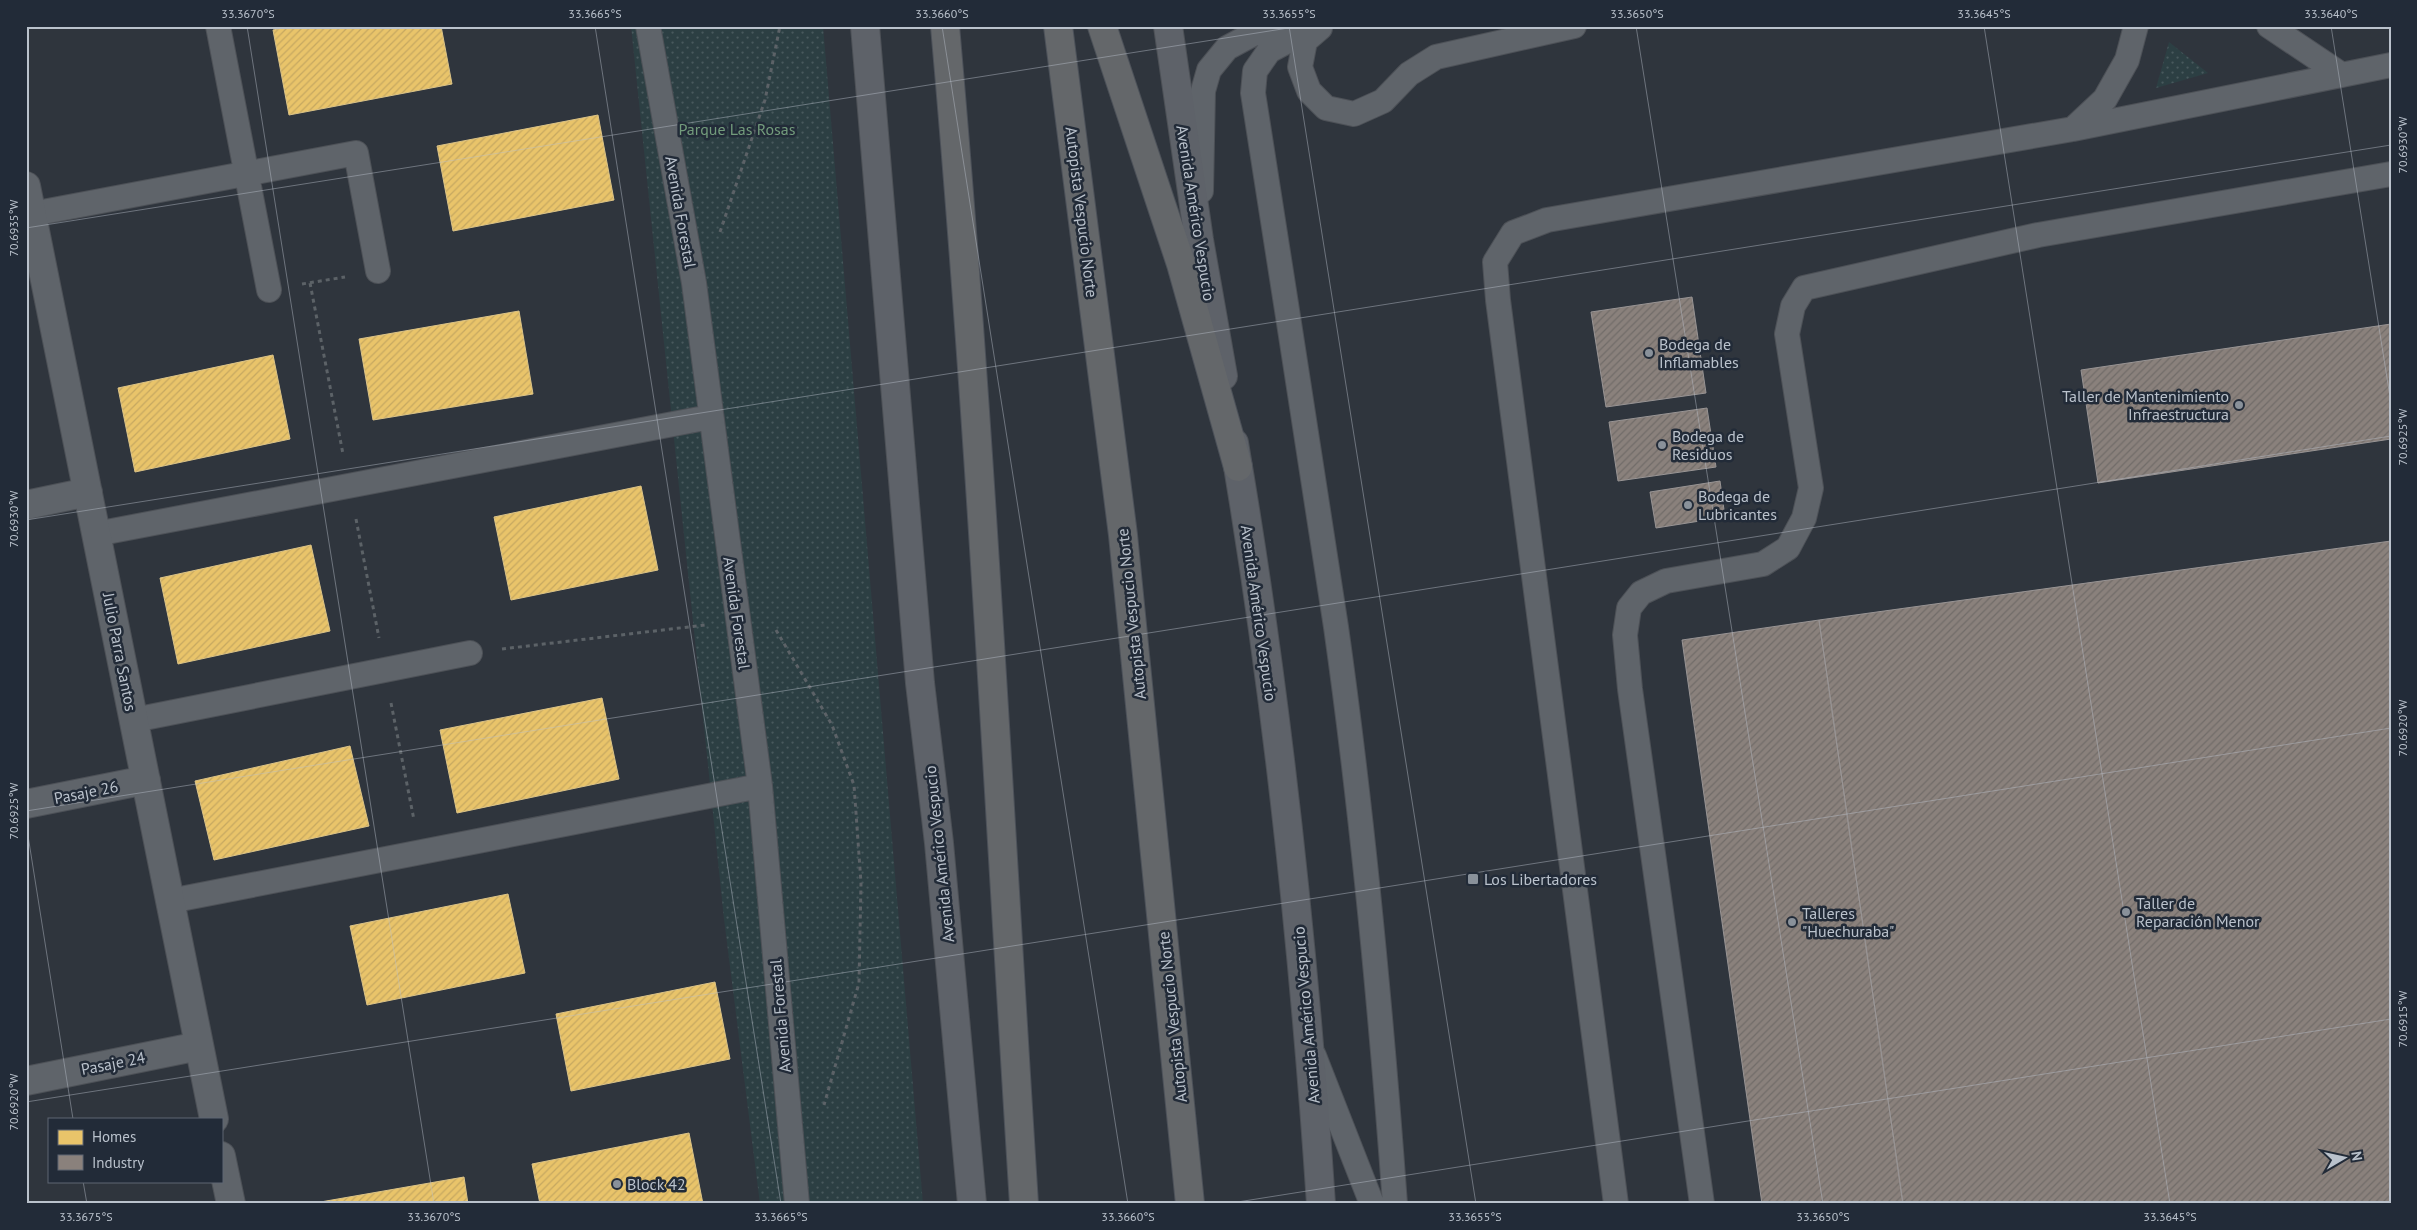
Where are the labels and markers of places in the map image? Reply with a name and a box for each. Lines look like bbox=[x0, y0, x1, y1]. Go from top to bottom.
place label: Bodega de Inflamables bbox=[1659, 334, 1739, 372]
marker: Bodega de Inflamables bbox=[1643, 347, 1655, 359]
place label: Taller de Mantenimiento Infraestructura bbox=[2062, 386, 2229, 424]
marker: Taller de Mantenimiento Infraestructura bbox=[2233, 399, 2245, 411]
place label: Bodega de Residuos bbox=[1672, 426, 1744, 464]
marker: Bodega de Residuos bbox=[1656, 439, 1668, 451]
place label: Bodega de Lubricantes bbox=[1698, 486, 1777, 524]
marker: Bodega de Lubricantes bbox=[1682, 499, 1694, 511]
place label: Los Libertadores bbox=[1484, 869, 1597, 889]
marker: Los Libertadores bbox=[1466, 872, 1480, 886]
place label: Taller de Reparación Menor bbox=[2136, 893, 2260, 931]
place label: Talleres "Huechuraba" bbox=[1802, 903, 1894, 941]
marker: Taller de Reparación Menor bbox=[2120, 906, 2132, 918]
marker: Talleres "Huechuraba" bbox=[1786, 916, 1798, 928]
place label: Block 42 bbox=[627, 1174, 686, 1194]
marker: Block 42 bbox=[611, 1178, 623, 1190]

